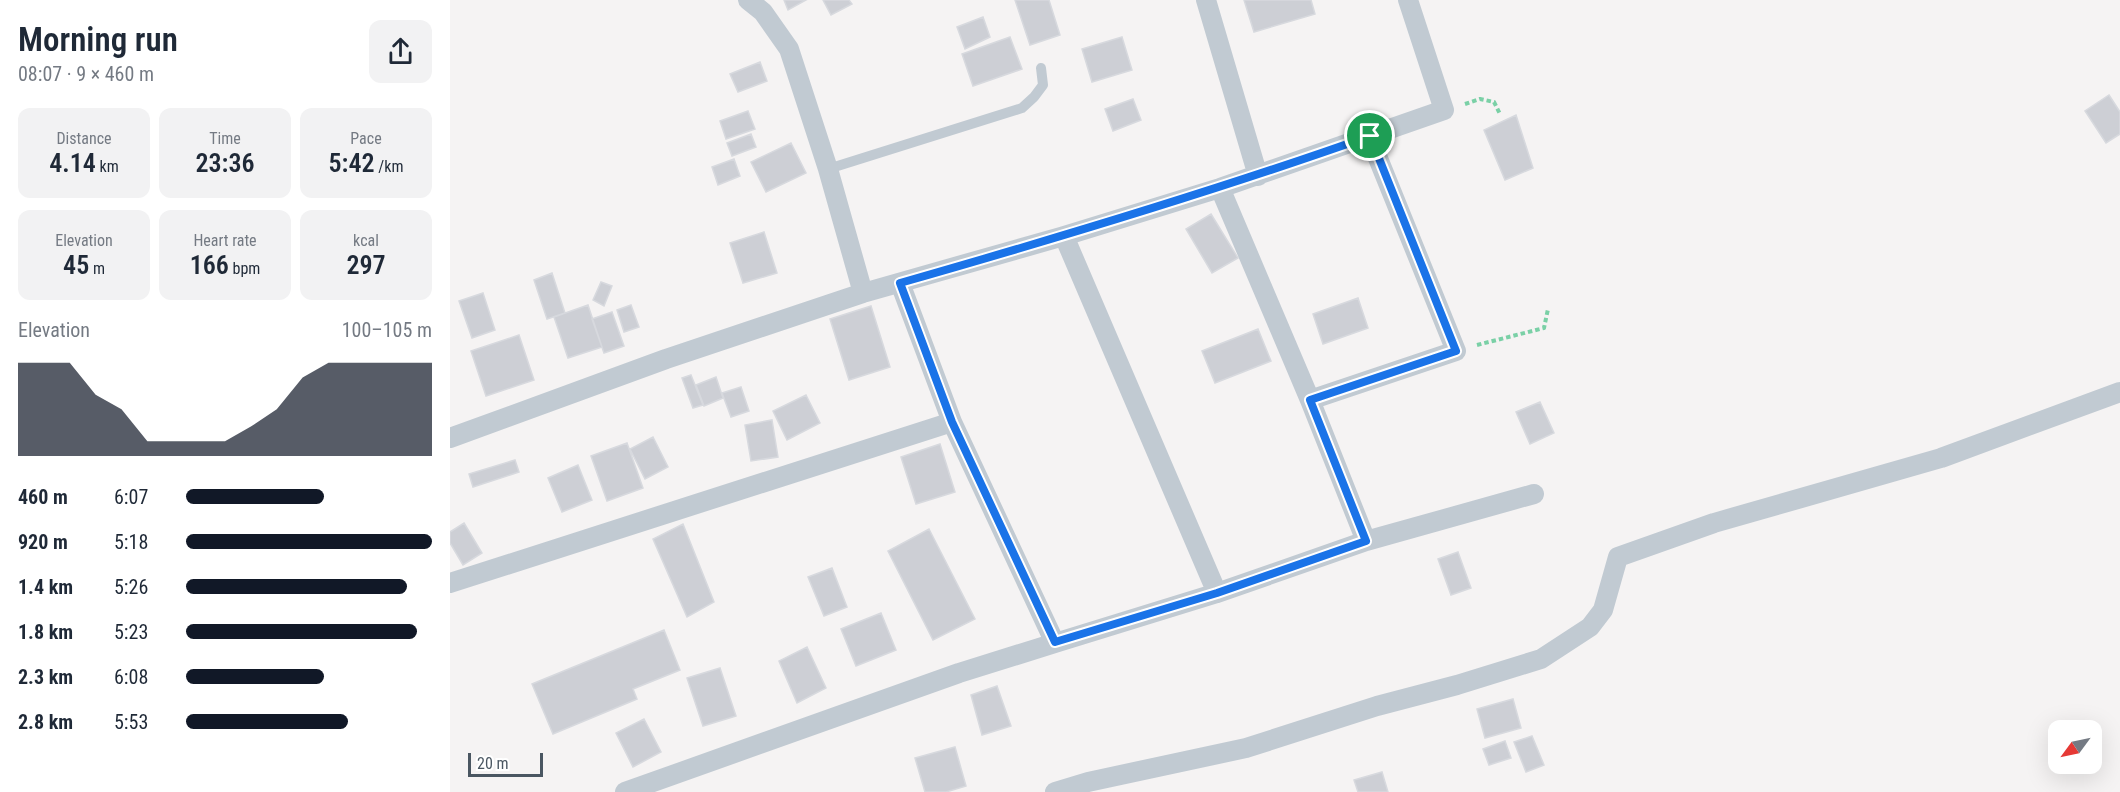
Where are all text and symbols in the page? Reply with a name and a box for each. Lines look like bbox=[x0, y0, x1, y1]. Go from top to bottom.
text: Morning run bbox=[18, 20, 178, 59]
button: share bbox=[369, 20, 432, 83]
text: 08:07 · 9 × 460 m bbox=[18, 62, 154, 86]
pin bbox=[1344, 110, 1395, 161]
icon: arrive bbox=[1353, 119, 1386, 152]
text: Distance bbox=[56, 129, 112, 148]
text: Time bbox=[209, 129, 241, 148]
text: Pace bbox=[350, 129, 382, 148]
text: 4.14 bbox=[49, 148, 96, 178]
text: 23:36 bbox=[195, 148, 255, 178]
text: 5:42 bbox=[329, 148, 375, 178]
text: km bbox=[96, 157, 119, 176]
text: /km bbox=[375, 157, 403, 176]
text: Elevation bbox=[55, 231, 113, 250]
text: Heart rate bbox=[193, 231, 257, 250]
text: kcal bbox=[353, 231, 379, 250]
text: 45 bbox=[63, 250, 89, 280]
text: 166 bbox=[190, 250, 229, 280]
text: 297 bbox=[346, 250, 386, 280]
text: m bbox=[89, 259, 105, 278]
text: bpm bbox=[229, 259, 260, 278]
text: Elevation bbox=[18, 318, 90, 342]
text: 100–105 m bbox=[342, 318, 432, 342]
text: 460 m bbox=[18, 485, 68, 509]
text: 6:07 bbox=[114, 485, 148, 509]
text: 920 m bbox=[18, 530, 68, 554]
text: 5:18 bbox=[114, 530, 148, 554]
text: 1.4 km bbox=[18, 575, 73, 599]
text: 5:26 bbox=[114, 575, 148, 599]
text: 1.8 km bbox=[18, 620, 73, 644]
text: 5:23 bbox=[114, 620, 148, 644]
text: 2.3 km bbox=[18, 665, 73, 689]
text: 6:08 bbox=[114, 665, 148, 689]
text: 2.8 km bbox=[18, 710, 73, 734]
text: 5:53 bbox=[114, 710, 148, 734]
north arrow bbox=[2048, 720, 2102, 774]
map controls bbox=[2048, 720, 2102, 774]
scale bar bbox=[468, 750, 543, 778]
text: 20 m bbox=[477, 754, 509, 773]

